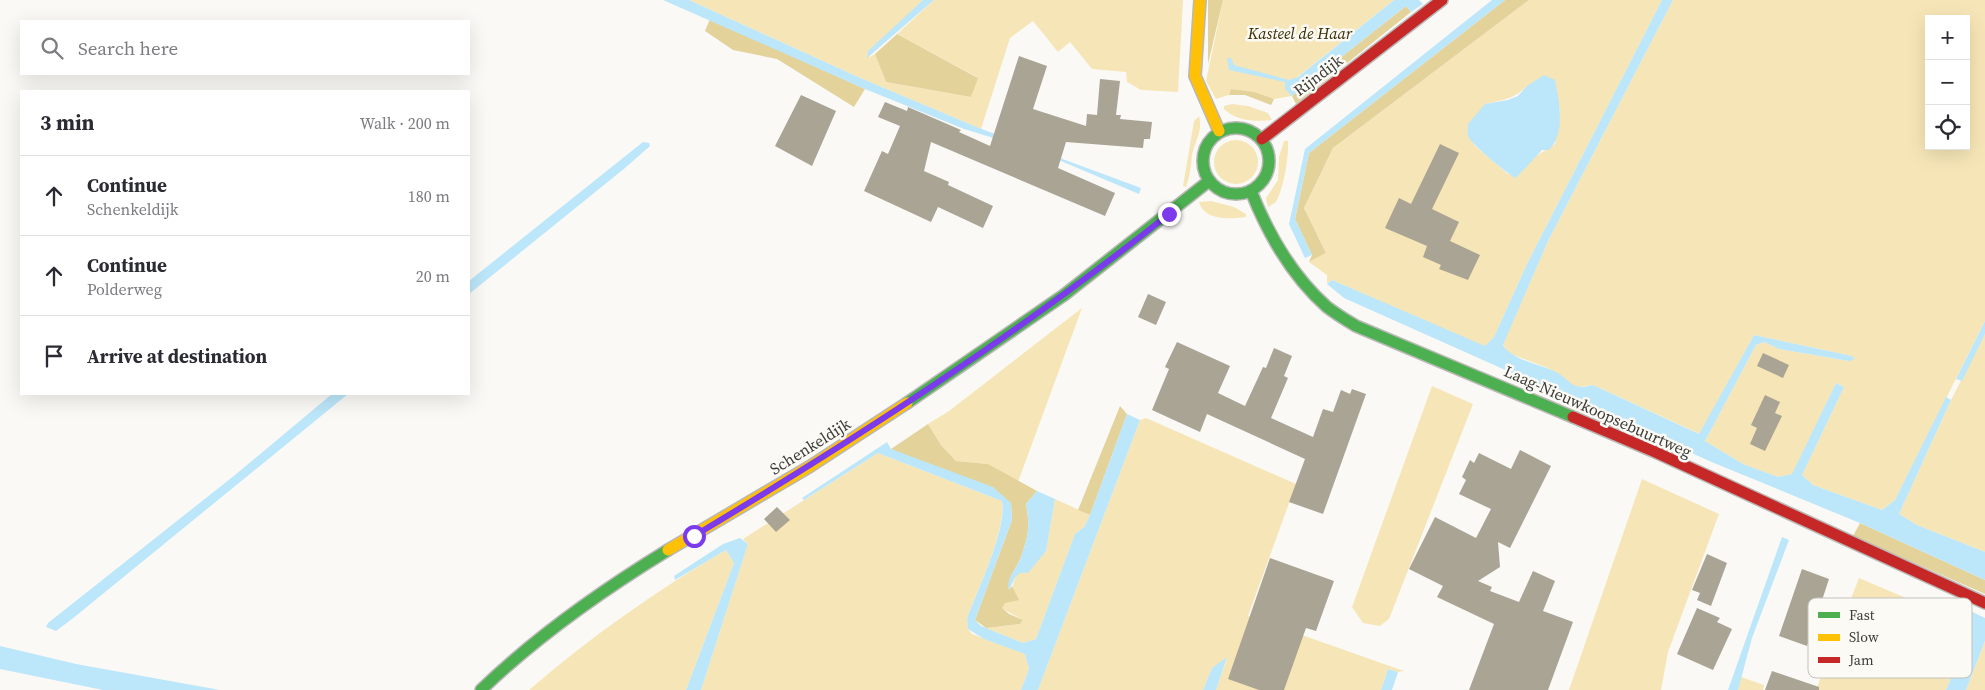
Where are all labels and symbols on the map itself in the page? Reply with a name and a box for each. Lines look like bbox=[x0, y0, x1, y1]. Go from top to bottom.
park label: Kasteel de Haar bbox=[1247, 22, 1353, 44]
street label: Rijndijk bbox=[1289, 49, 1347, 101]
route end bbox=[1158, 203, 1181, 226]
street label: Laag-Nieuwkoopsebuurtweg bbox=[1501, 360, 1695, 462]
street label: Schenkeldijk bbox=[765, 412, 855, 480]
route start bbox=[683, 525, 706, 548]
legend bbox=[1808, 598, 1972, 678]
text: Fast bbox=[1849, 605, 1875, 625]
text: Slow bbox=[1849, 627, 1879, 647]
text: Jam bbox=[1848, 650, 1874, 670]

